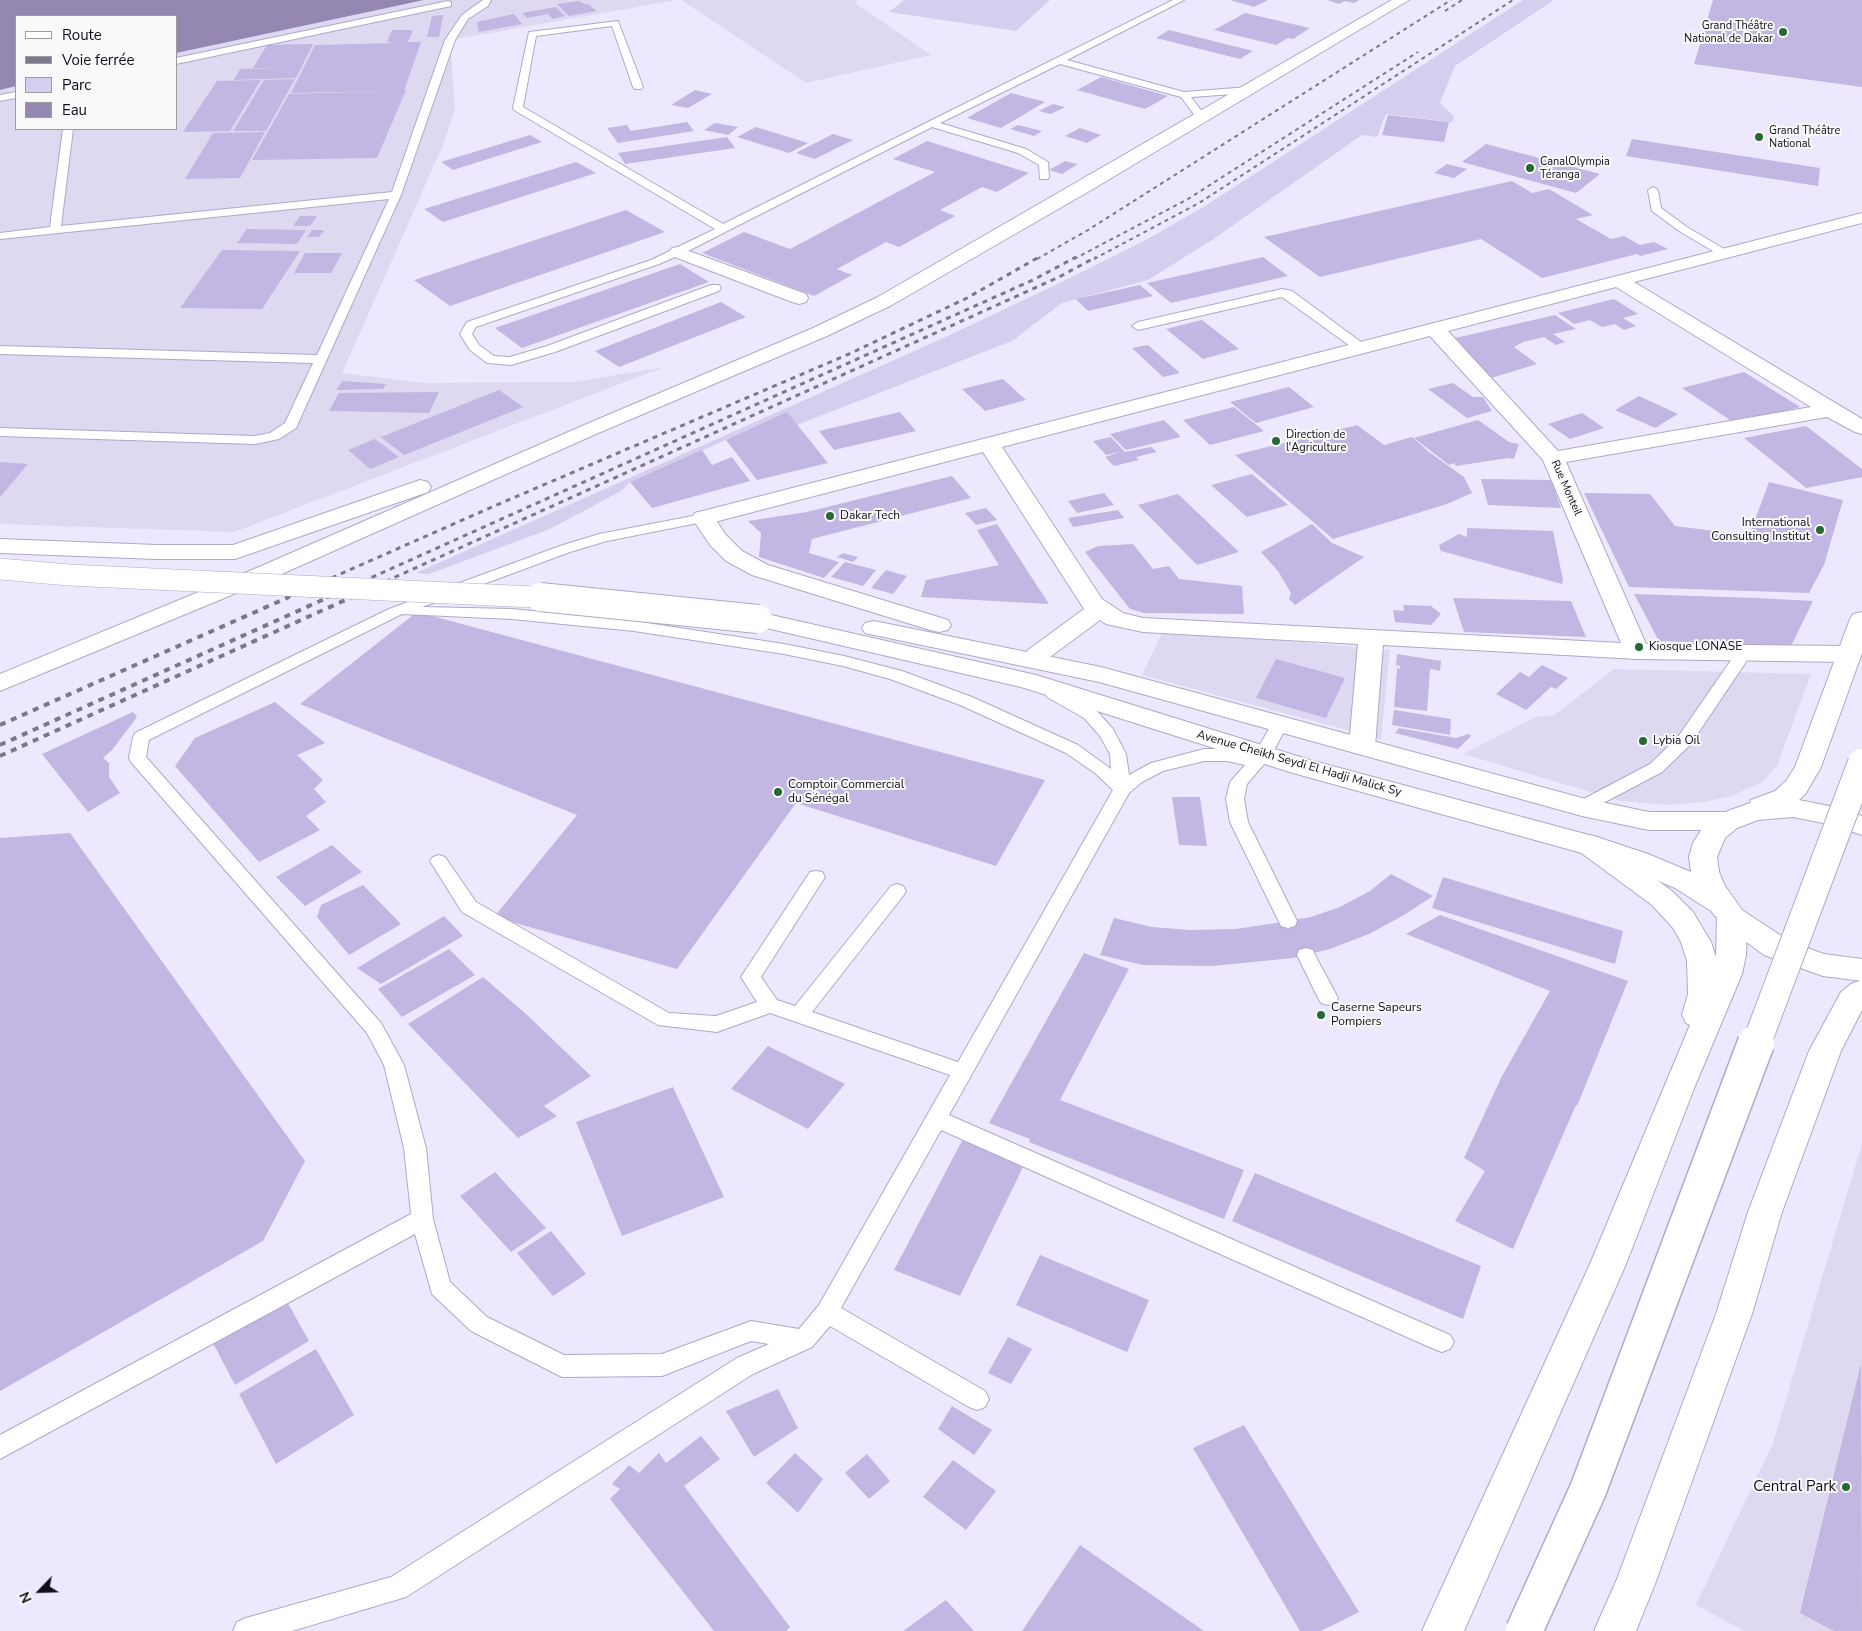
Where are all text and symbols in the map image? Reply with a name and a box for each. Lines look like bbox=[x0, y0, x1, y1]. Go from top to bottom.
legend bbox=[15, 15, 178, 130]
place label: Grand Théâtre National de Dakar bbox=[1684, 19, 1773, 45]
text: Route bbox=[62, 25, 102, 45]
marker: Grand Théâtre National de Dakar bbox=[1777, 26, 1789, 38]
text: Voie ferrée bbox=[62, 50, 134, 70]
text: Parc bbox=[62, 75, 91, 95]
text: Eau bbox=[62, 100, 87, 120]
place label: Grand Théâtre National bbox=[1769, 124, 1840, 150]
marker: Grand Théâtre National bbox=[1753, 131, 1765, 143]
place label: CanalOlympia Téranga bbox=[1540, 155, 1610, 181]
marker: CanalOlympia Téranga bbox=[1524, 162, 1536, 174]
place label: Direction de l'Agriculture bbox=[1286, 428, 1346, 454]
marker: Direction de l'Agriculture bbox=[1270, 435, 1282, 447]
street label: Rue Monteil bbox=[1548, 458, 1584, 518]
place label: Dakar Tech bbox=[840, 509, 900, 523]
marker: Dakar Tech bbox=[824, 510, 836, 522]
place label: International Consulting Institut bbox=[1711, 516, 1810, 544]
marker: International Consulting Institut bbox=[1814, 524, 1826, 536]
place label: Kiosque LONASE bbox=[1649, 640, 1742, 654]
marker: Kiosque LONASE bbox=[1633, 641, 1645, 653]
street label: Avenue Cheikh Seydi El Hadji Malick Sy bbox=[1195, 728, 1403, 800]
place label: Lybia Oil bbox=[1653, 734, 1700, 748]
marker: Lybia Oil bbox=[1637, 735, 1649, 747]
place label: Comptoir Commercial du Sénégal bbox=[788, 778, 904, 806]
marker: Comptoir Commercial du Sénégal bbox=[772, 786, 784, 798]
place label: Caserne Sapeurs Pompiers bbox=[1331, 1001, 1422, 1029]
marker: Caserne Sapeurs Pompiers bbox=[1315, 1009, 1327, 1021]
place label: Central Park bbox=[1753, 1478, 1836, 1496]
marker: Central Park bbox=[1840, 1481, 1852, 1493]
north arrow bbox=[15, 1566, 65, 1616]
text: N bbox=[15, 1589, 37, 1606]

